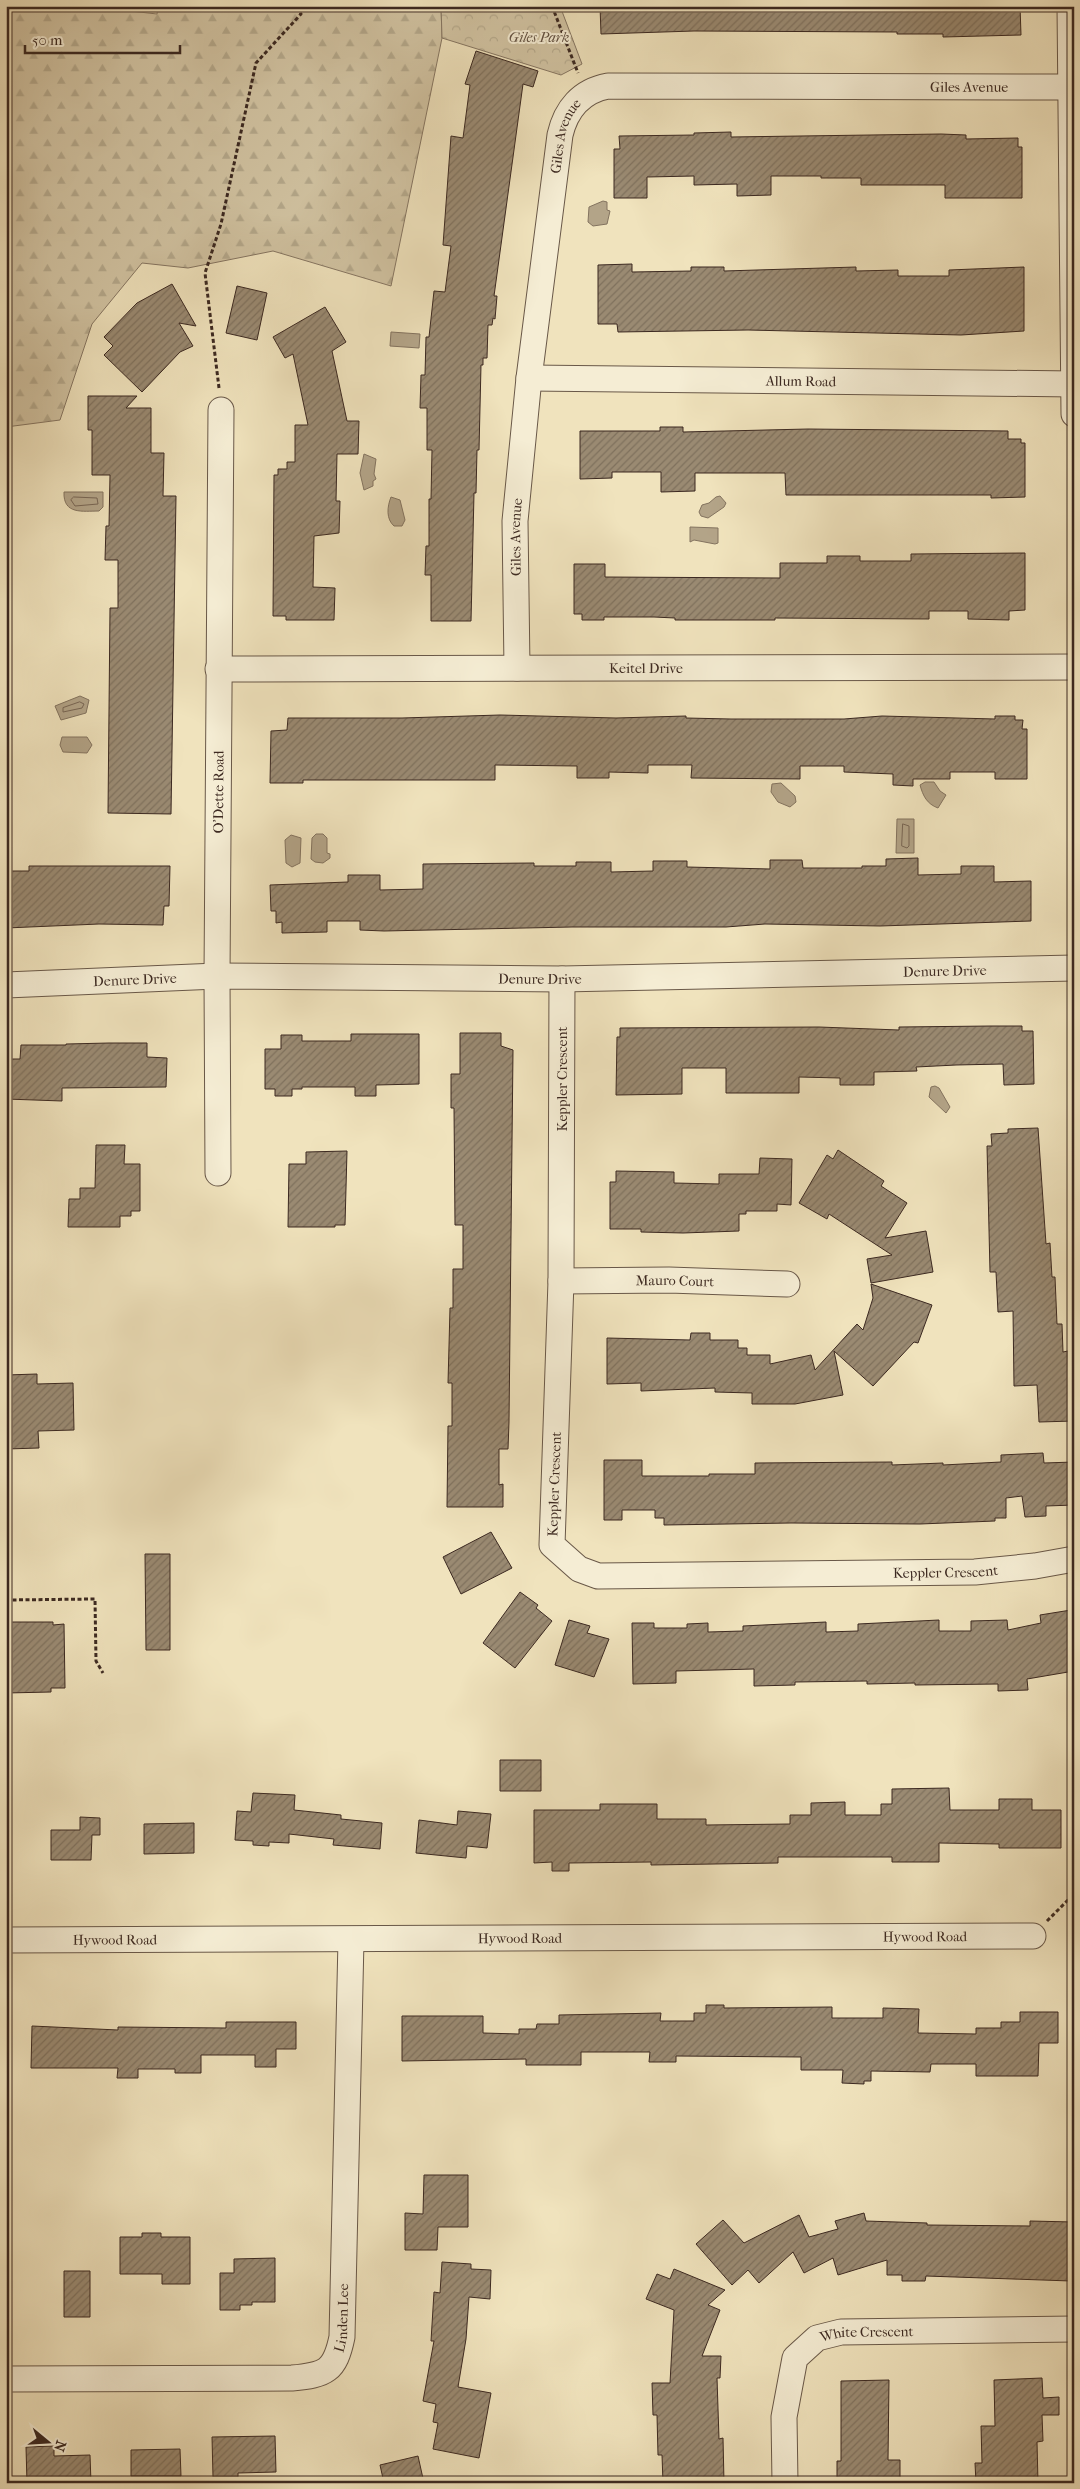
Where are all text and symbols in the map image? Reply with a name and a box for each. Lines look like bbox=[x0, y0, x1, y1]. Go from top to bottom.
scale bar bbox=[25, 22, 180, 54]
park label: Giles Park bbox=[509, 29, 569, 46]
text: 50 m bbox=[32, 31, 63, 49]
street label: Giles Avenue bbox=[930, 79, 1008, 96]
street label: Giles Avenue bbox=[547, 95, 585, 175]
street label: Allum Road bbox=[765, 373, 837, 390]
street label: Giles Avenue bbox=[507, 497, 526, 576]
street label: Keitel Drive bbox=[609, 660, 683, 677]
street label: O'Dette Road bbox=[210, 750, 228, 833]
street label: Denure Drive bbox=[903, 962, 987, 981]
street label: Denure Drive bbox=[93, 970, 177, 990]
street label: Denure Drive bbox=[498, 970, 582, 988]
street label: Keppler Crescent bbox=[554, 1026, 571, 1132]
street label: Mauro Court bbox=[636, 1272, 715, 1291]
street label: Keppler Crescent bbox=[544, 1431, 565, 1537]
street label: Keppler Crescent bbox=[893, 1562, 999, 1582]
street label: Hywood Road bbox=[883, 1928, 968, 1946]
street label: Hywood Road bbox=[478, 1930, 563, 1947]
street label: Hywood Road bbox=[73, 1931, 158, 1949]
street label: Linden Lee bbox=[331, 2283, 352, 2354]
street label: White Crescent bbox=[817, 2323, 914, 2346]
north arrow bbox=[22, 2416, 72, 2466]
text: N bbox=[50, 2438, 70, 2454]

